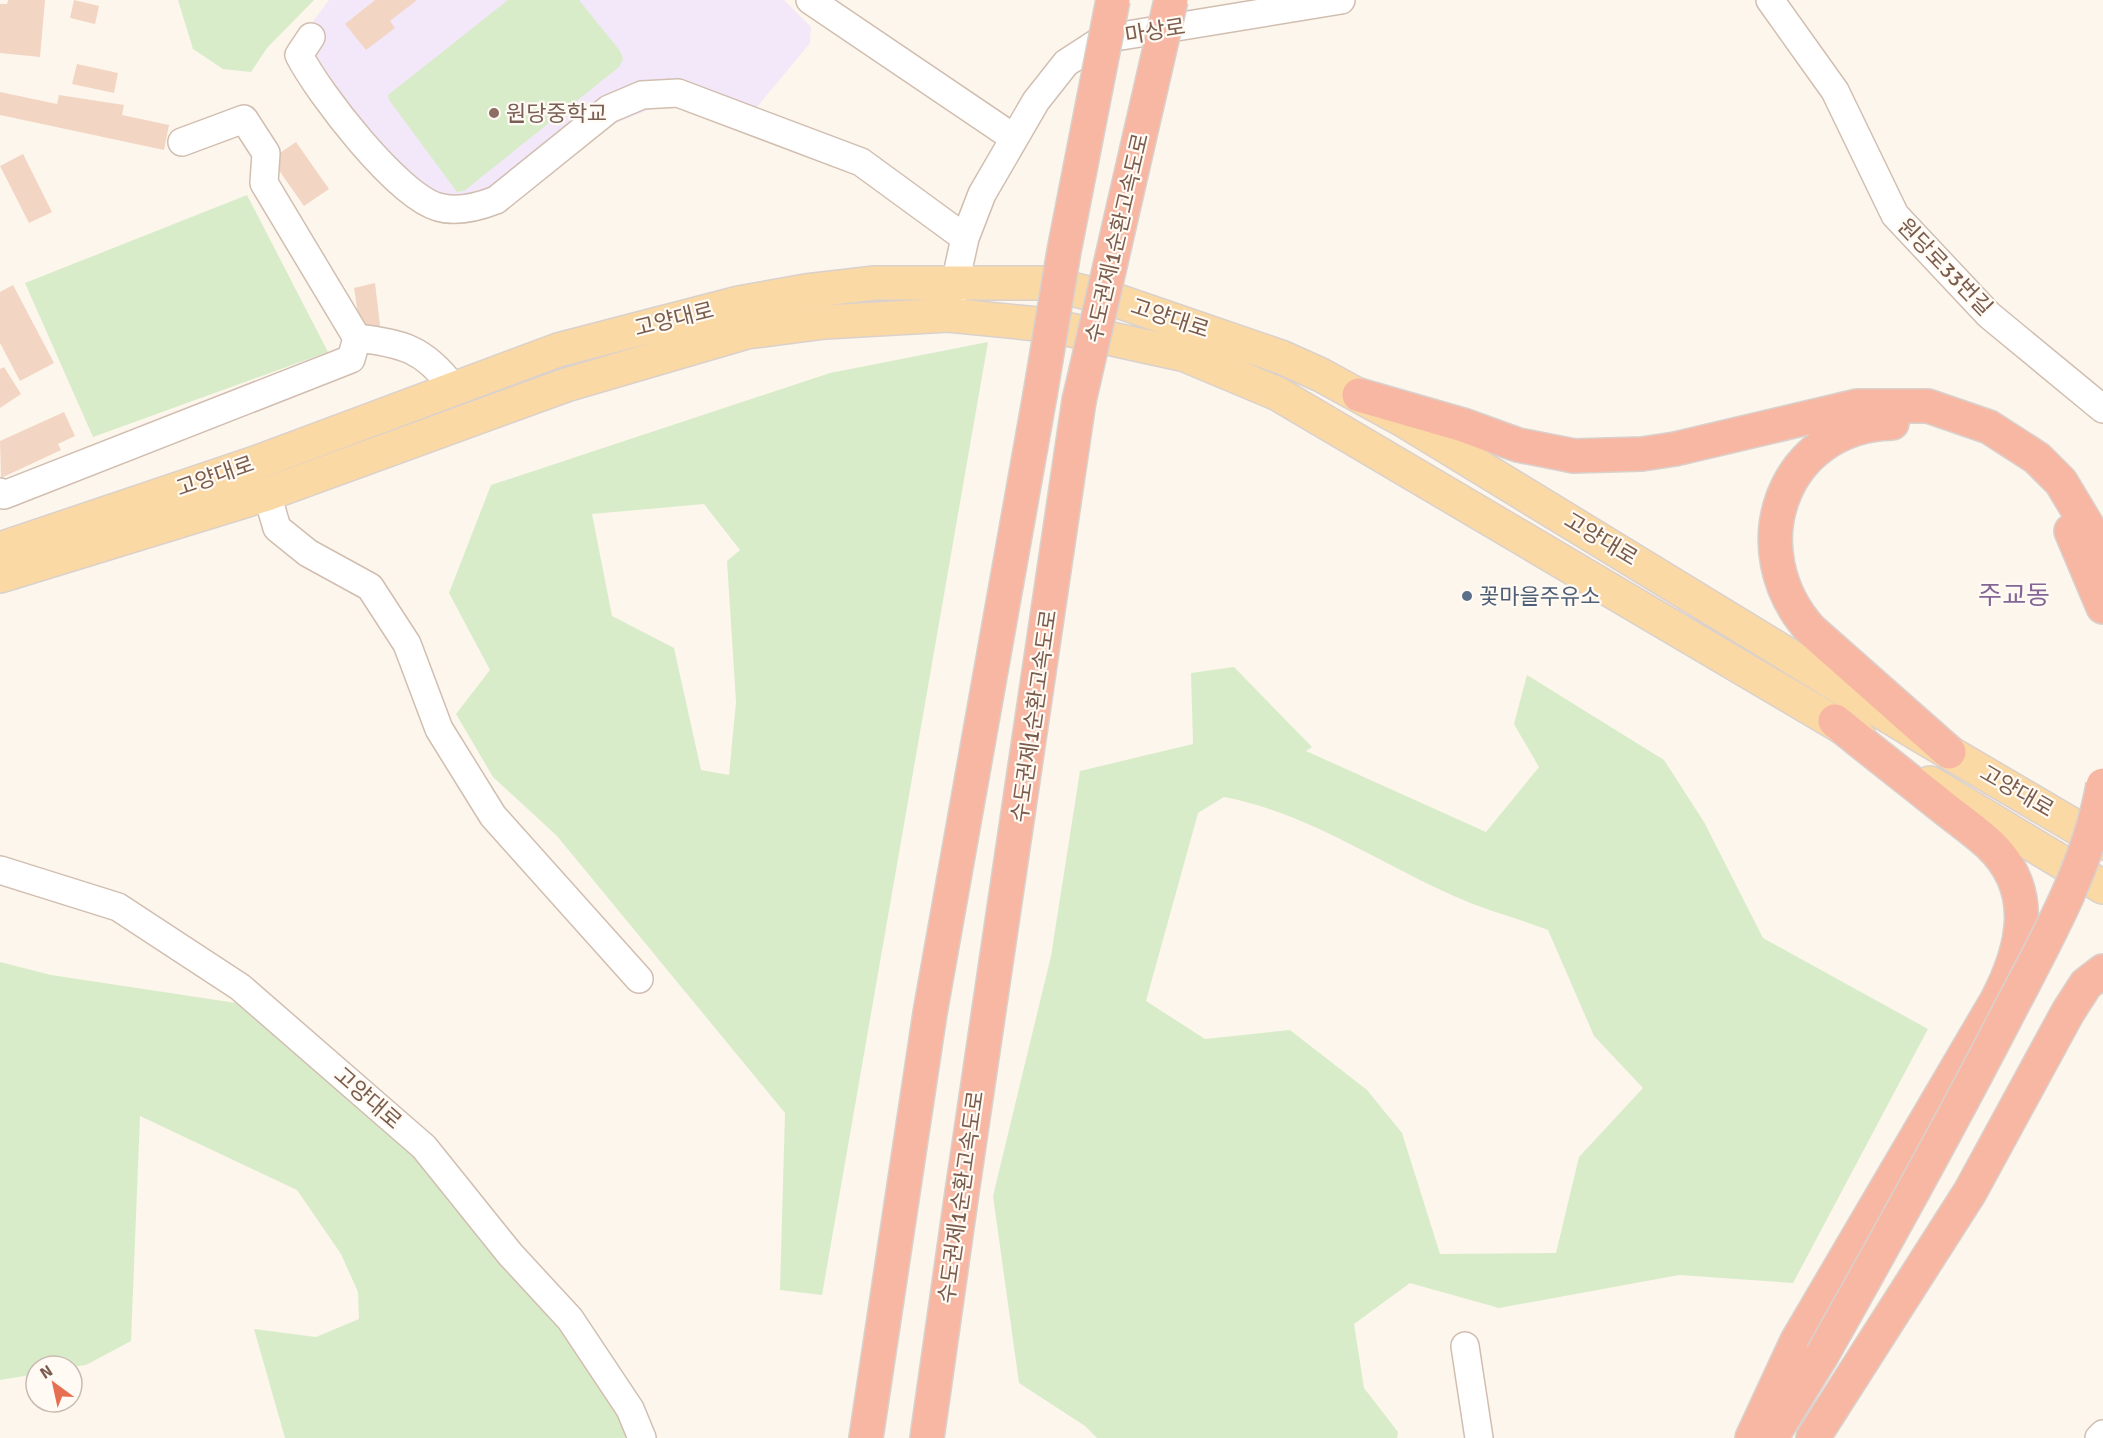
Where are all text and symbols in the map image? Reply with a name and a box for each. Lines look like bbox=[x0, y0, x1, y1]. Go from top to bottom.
street label: 마상로 bbox=[1123, 13, 1187, 49]
place label: 원당중학교 bbox=[506, 100, 607, 127]
marker: 원당중학교 bbox=[487, 106, 501, 120]
street label: 수도권제1순환고속도로 bbox=[1080, 131, 1154, 345]
street label: 원당로33번길 bbox=[1892, 213, 1998, 321]
street label: 고양대로 bbox=[1127, 293, 1213, 343]
street label: 고양대로 bbox=[631, 296, 717, 342]
street label: 고양대로 bbox=[172, 450, 258, 502]
street label: 고양대로 bbox=[1559, 507, 1643, 571]
district label: 주교동 bbox=[1978, 580, 2050, 612]
place label: 꽃마을주유소 bbox=[1479, 583, 1600, 610]
marker: 꽃마을주유소 bbox=[1460, 589, 1474, 603]
street label: 수도권제1순환고속도로 bbox=[1006, 608, 1062, 824]
street label: 고양대로 bbox=[1975, 759, 2059, 823]
street label: 고양대로 bbox=[329, 1061, 407, 1135]
street label: 수도권제1순환고속도로 bbox=[933, 1089, 989, 1305]
north arrow bbox=[24, 1354, 84, 1414]
text: N bbox=[36, 1361, 56, 1384]

